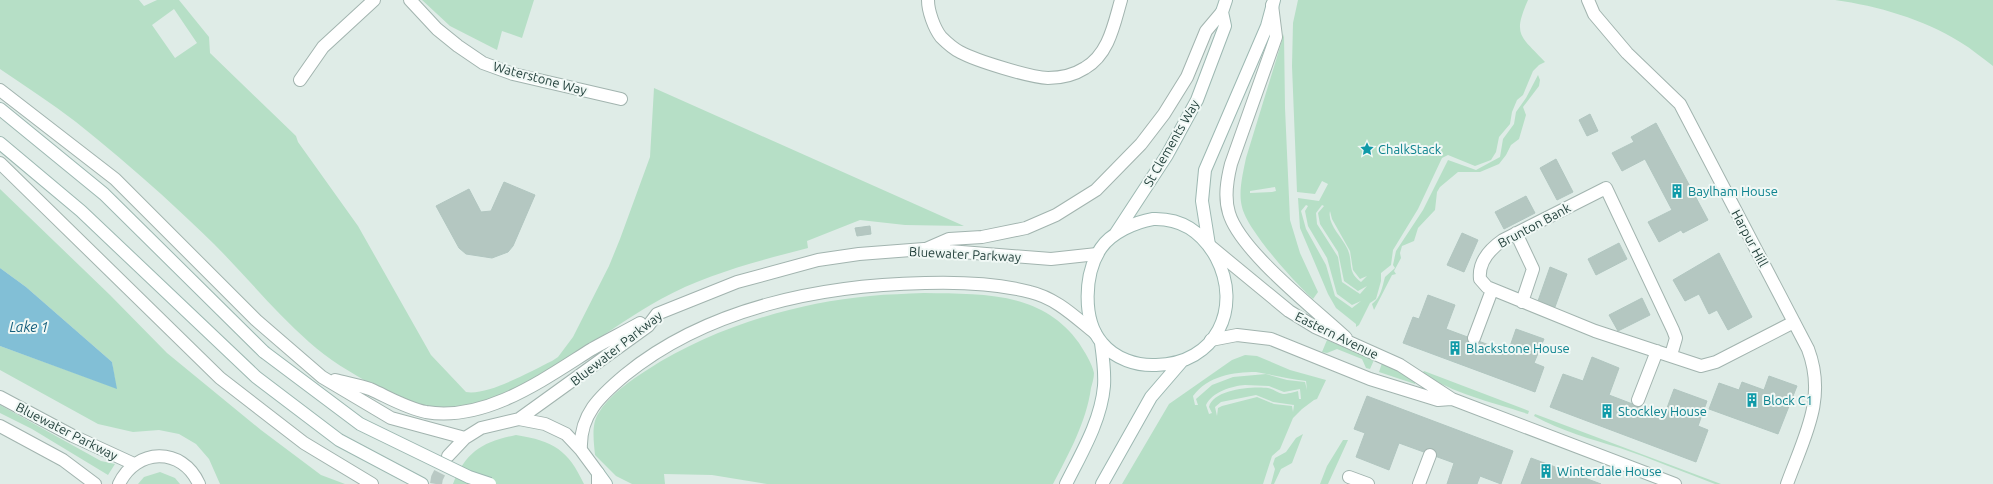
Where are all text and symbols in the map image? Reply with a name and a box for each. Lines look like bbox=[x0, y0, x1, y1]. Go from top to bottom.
street label: Waterstone Way bbox=[492, 59, 588, 97]
street label: St Clements Way bbox=[1141, 97, 1201, 189]
place icon: ChalkStack bbox=[1359, 141, 1375, 157]
place label: ChalkStack bbox=[1378, 142, 1442, 156]
building icon: Baylham House bbox=[1669, 183, 1685, 199]
place label: Baylham House bbox=[1688, 184, 1778, 198]
street label: Brunton Bank bbox=[1495, 200, 1573, 250]
street label: Harpur Hill bbox=[1729, 207, 1771, 269]
street label: Bluewater Parkway bbox=[909, 244, 1021, 264]
street label: Bluewater Parkway bbox=[568, 308, 664, 388]
street label: Eastern Avenue bbox=[1293, 309, 1381, 361]
water label: Lake 1 bbox=[10, 319, 48, 335]
building icon: Blackstone House bbox=[1447, 340, 1463, 356]
place label: Blackstone House bbox=[1466, 341, 1570, 355]
building icon: Block C1 bbox=[1744, 392, 1760, 408]
place label: Block C1 bbox=[1763, 393, 1813, 407]
street label: Bluewater Parkway bbox=[14, 399, 120, 463]
building icon: Stockley House bbox=[1599, 403, 1615, 419]
place label: Stockley House bbox=[1618, 404, 1707, 418]
building icon: Winterdale House bbox=[1538, 463, 1554, 479]
place label: Winterdale House bbox=[1557, 464, 1662, 478]

